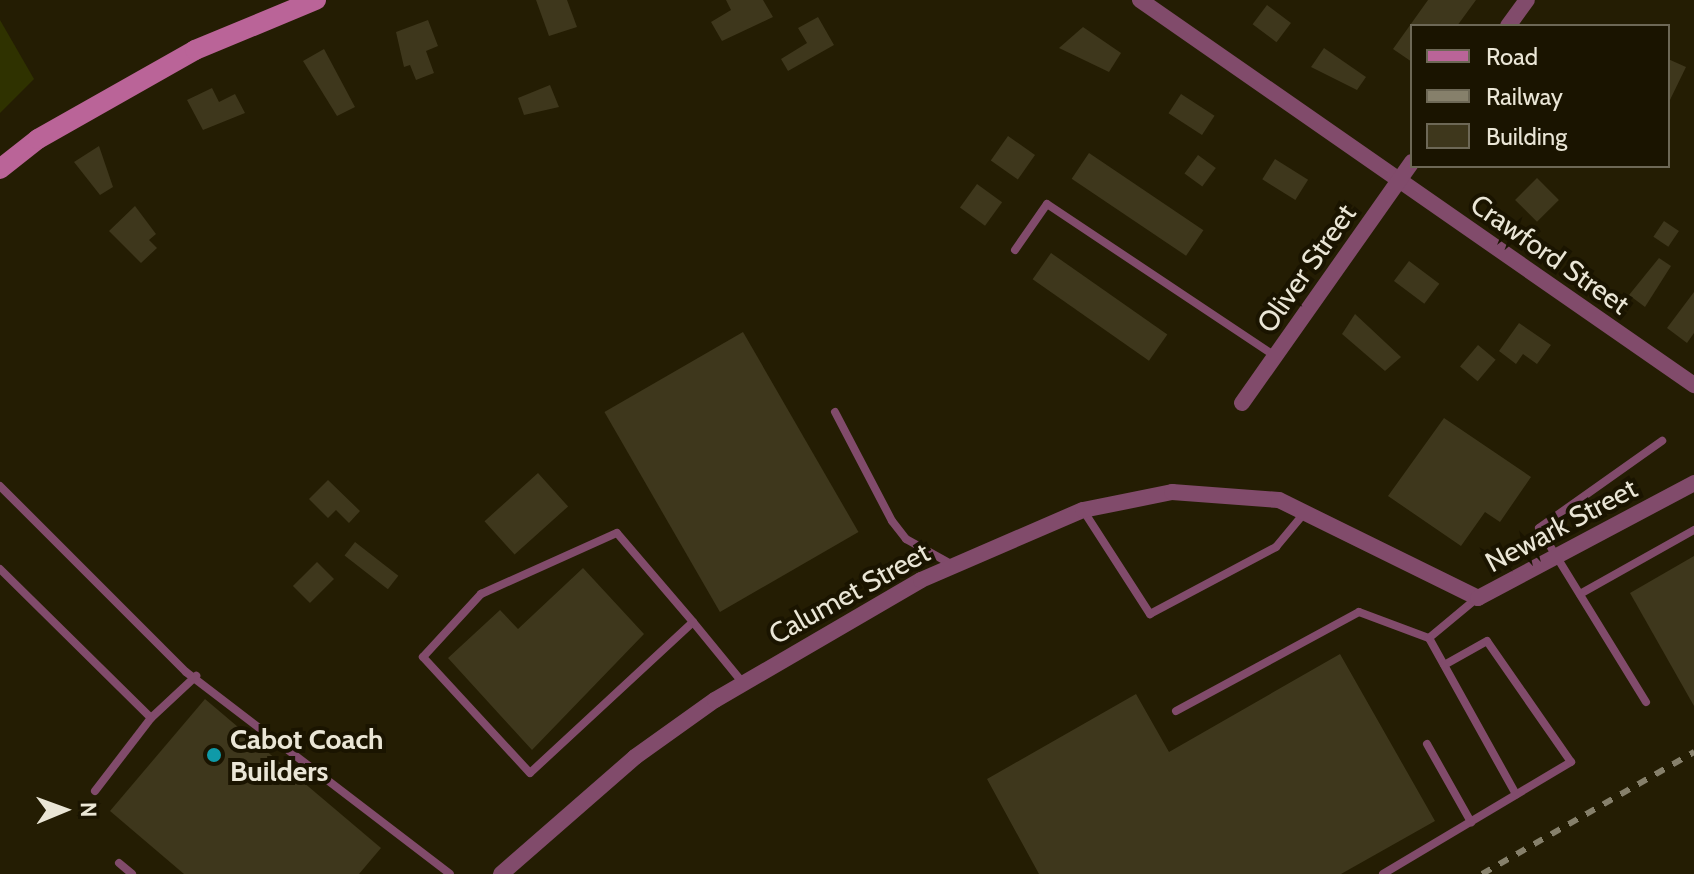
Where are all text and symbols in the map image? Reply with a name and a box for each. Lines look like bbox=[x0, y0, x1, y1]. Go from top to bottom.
legend bbox=[1410, 24, 1670, 168]
text: Road bbox=[1486, 42, 1538, 71]
text: Railway bbox=[1486, 82, 1563, 111]
text: Building bbox=[1486, 122, 1567, 151]
street label: Crawford Street bbox=[1464, 187, 1636, 321]
street label: Oliver Street bbox=[1250, 197, 1362, 339]
street label: Newark Street bbox=[1479, 471, 1643, 579]
street label: Calumet Street bbox=[763, 535, 935, 651]
place label: Cabot Coach Builders bbox=[230, 722, 384, 788]
marker: Cabot Coach Builders bbox=[205, 746, 223, 764]
north arrow bbox=[24, 770, 104, 850]
text: N bbox=[75, 802, 102, 818]

